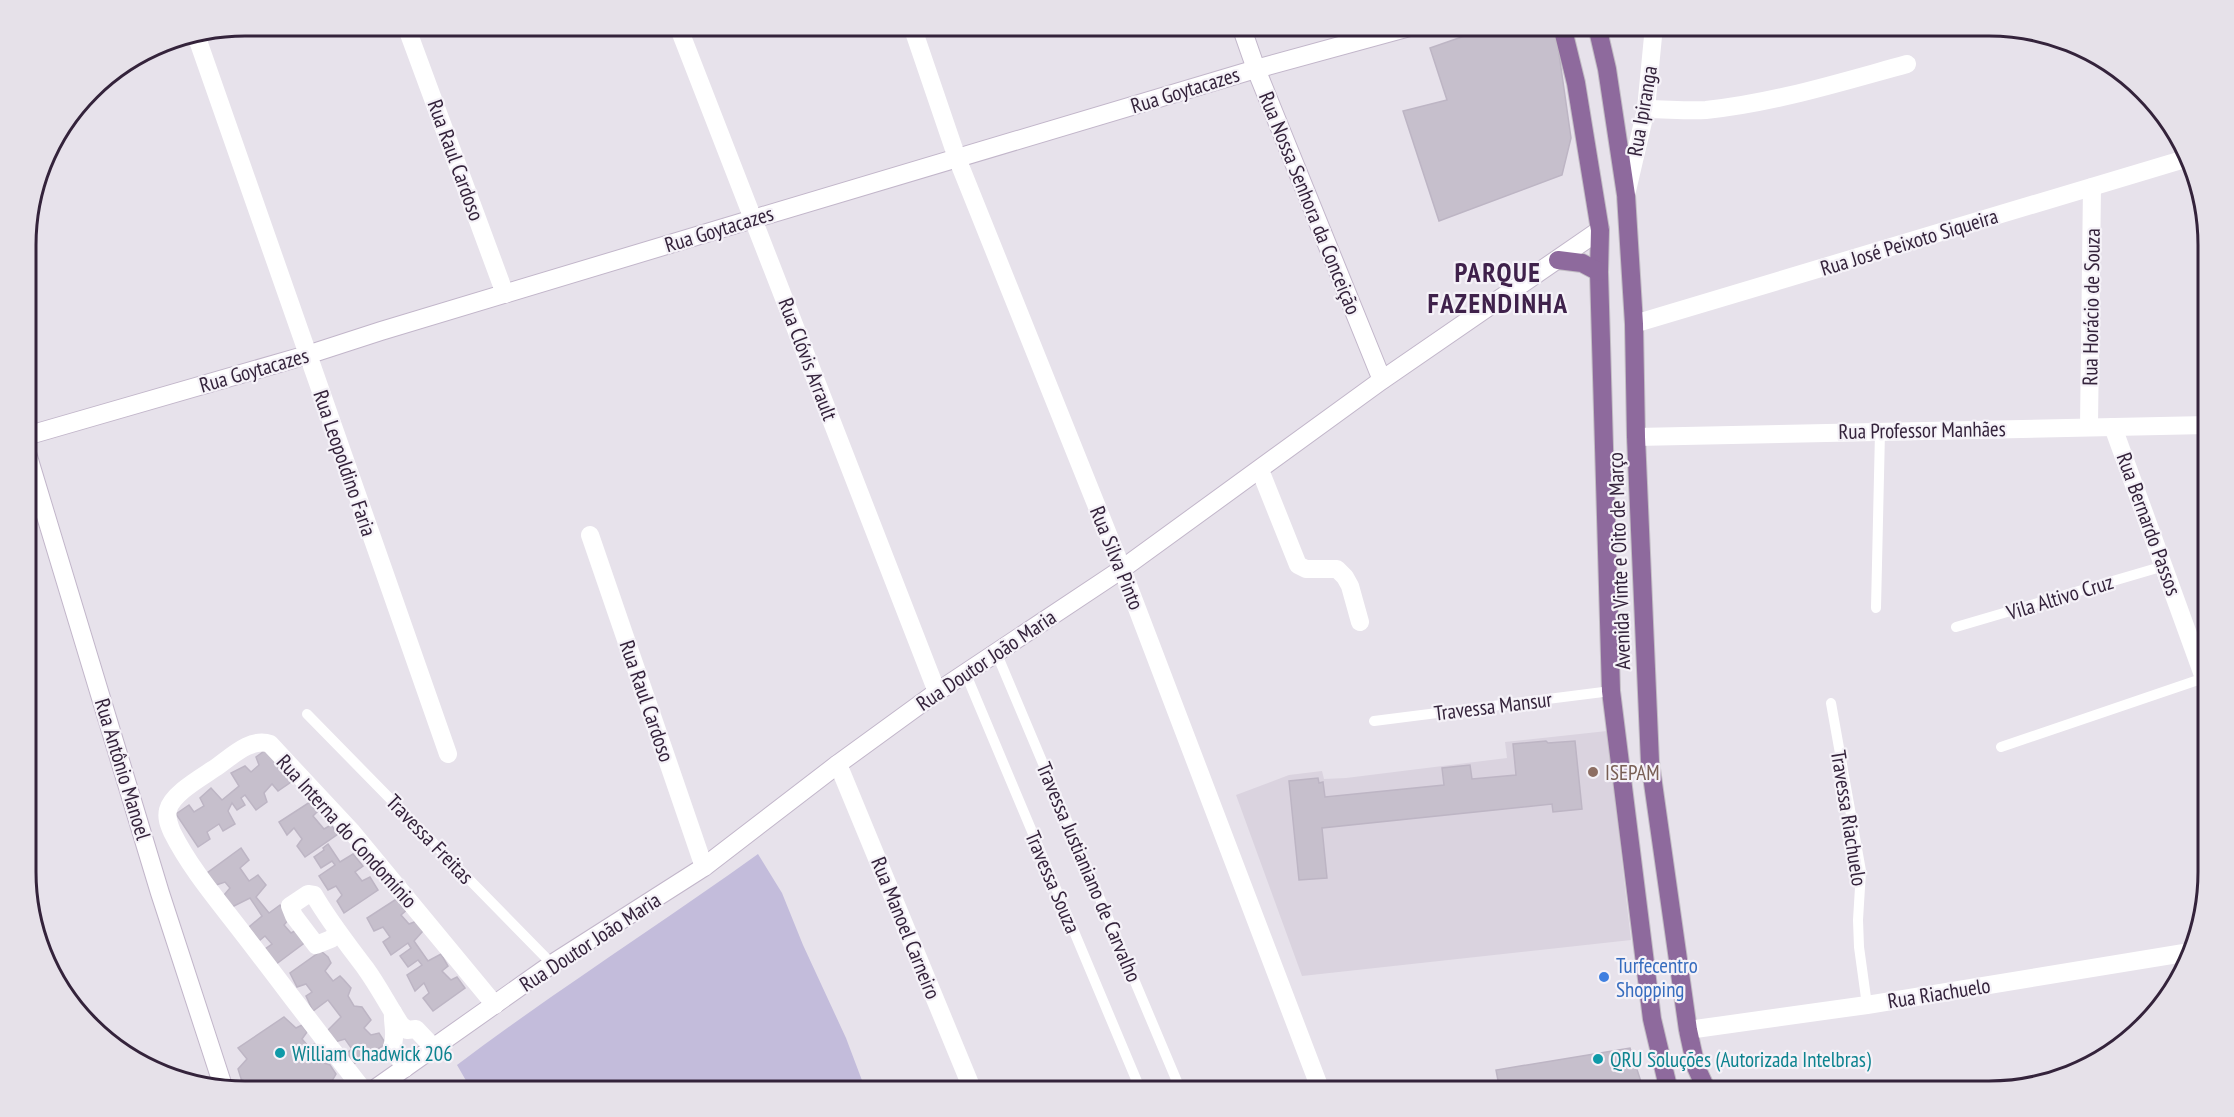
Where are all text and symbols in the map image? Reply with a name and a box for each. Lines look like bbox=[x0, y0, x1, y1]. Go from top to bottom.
street label: Rua Goytacazes bbox=[1127, 61, 1243, 119]
street label: Rua Ipiranga bbox=[1621, 64, 1663, 158]
street label: Rua Nossa Senhora da Conceição bbox=[1253, 88, 1367, 318]
street label: Rua Raul Cardoso bbox=[422, 96, 490, 224]
street label: Rua Goytacazes bbox=[661, 200, 777, 258]
street label: Rua José Peixoto Siqueira bbox=[1817, 202, 2001, 282]
street label: Rua Horácio de Souza bbox=[2076, 228, 2106, 386]
district label: PARQUE FAZENDINHA bbox=[1428, 255, 1568, 320]
street label: Rua Clóvis Arrault bbox=[772, 294, 844, 424]
street label: Rua Goytacazes bbox=[196, 342, 312, 398]
street label: Rua Leopoldino Faria bbox=[307, 386, 383, 540]
street label: Rua Professor Manhães bbox=[1838, 415, 2006, 445]
street label: Rua Bernardo Passos bbox=[2111, 449, 2187, 599]
street label: Avenida Vinte e Oito de Março bbox=[1602, 452, 1636, 670]
street label: Rua Silva Pinto bbox=[1084, 502, 1150, 614]
street label: Vila Altivo Cruz bbox=[2002, 568, 2117, 626]
street label: Rua Doutor João Maria bbox=[911, 603, 1061, 717]
street label: Rua Raul Cardoso bbox=[614, 637, 680, 765]
street label: Travessa Mansur bbox=[1432, 685, 1554, 727]
street label: Rua Antônio Manoel bbox=[89, 695, 157, 843]
street label: Travessa Riachuelo bbox=[1825, 748, 1873, 888]
street label: Rua Interna do Condomínio bbox=[271, 749, 423, 913]
street label: Travessa Justianiano de Carvalho bbox=[1030, 758, 1148, 986]
place label: ISEPAM bbox=[1605, 759, 1660, 786]
marker: ISEPAM bbox=[1586, 765, 1600, 779]
street label: Travessa Freitas bbox=[380, 788, 480, 890]
street label: Travessa Souza bbox=[1019, 827, 1087, 937]
street label: Rua Manoel Carneiro bbox=[865, 853, 947, 1003]
street label: Rua Doutor João Maria bbox=[514, 886, 666, 998]
place label: Turfecentro Shopping bbox=[1616, 952, 1698, 1003]
marker: Turfecentro Shopping bbox=[1597, 970, 1611, 984]
street label: Rua Riachuelo bbox=[1886, 972, 1992, 1014]
place label: William Chadwick 206 bbox=[292, 1040, 453, 1067]
marker: William Chadwick 206 bbox=[273, 1046, 287, 1060]
place label: QRU Soluções (Autorizada Intelbras) bbox=[1610, 1046, 1871, 1073]
marker: QRU Soluções (Autorizada Intelbras) bbox=[1591, 1052, 1605, 1066]

